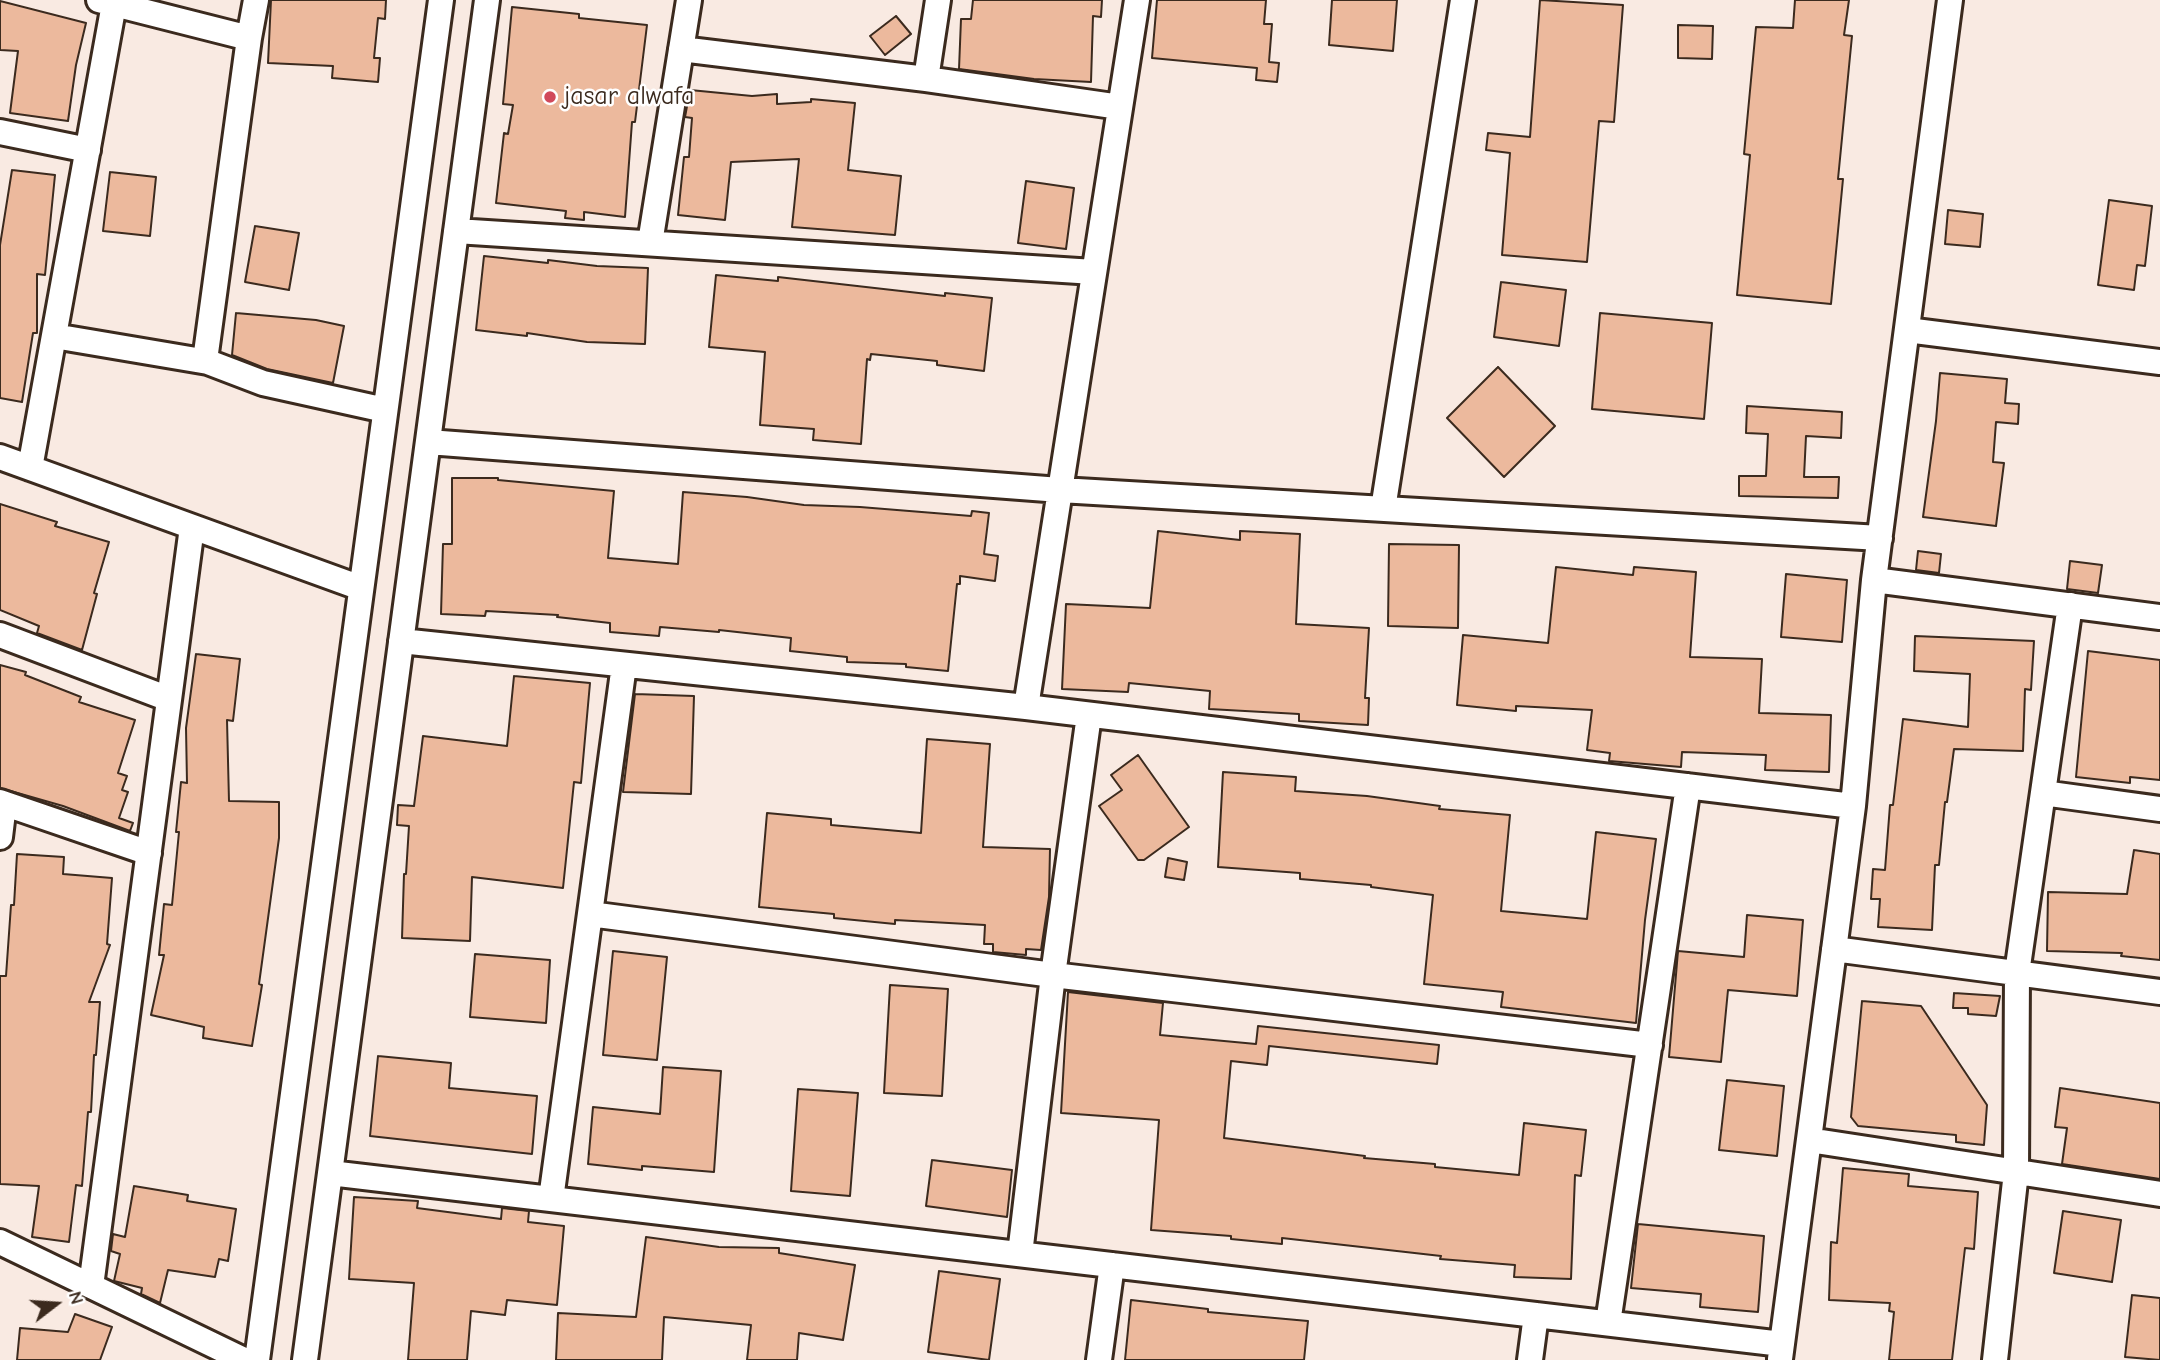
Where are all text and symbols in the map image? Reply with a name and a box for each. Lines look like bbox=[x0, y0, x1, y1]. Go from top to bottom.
place label: jasar alwafa bbox=[564, 81, 695, 113]
marker: jasar alwafa bbox=[542, 89, 558, 105]
north arrow bbox=[21, 1269, 91, 1339]
text: N bbox=[64, 1289, 88, 1307]

